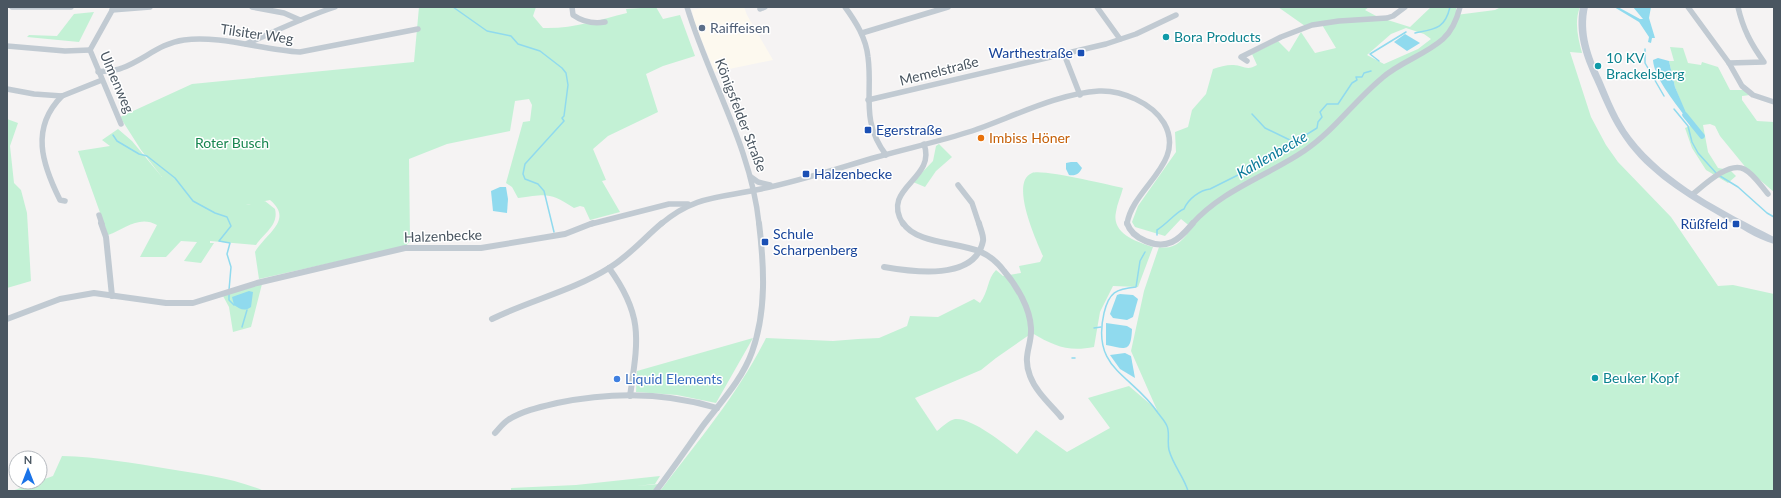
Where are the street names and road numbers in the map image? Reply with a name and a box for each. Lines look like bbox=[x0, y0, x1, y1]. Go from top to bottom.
street label: Tilsiter Weg bbox=[220, 20, 295, 47]
street label: Ulmenweg bbox=[97, 48, 138, 115]
street label: Memelstraße bbox=[898, 52, 980, 89]
street label: Königsfelder Straße bbox=[712, 56, 771, 174]
street label: Halzenbecke bbox=[404, 226, 482, 245]

